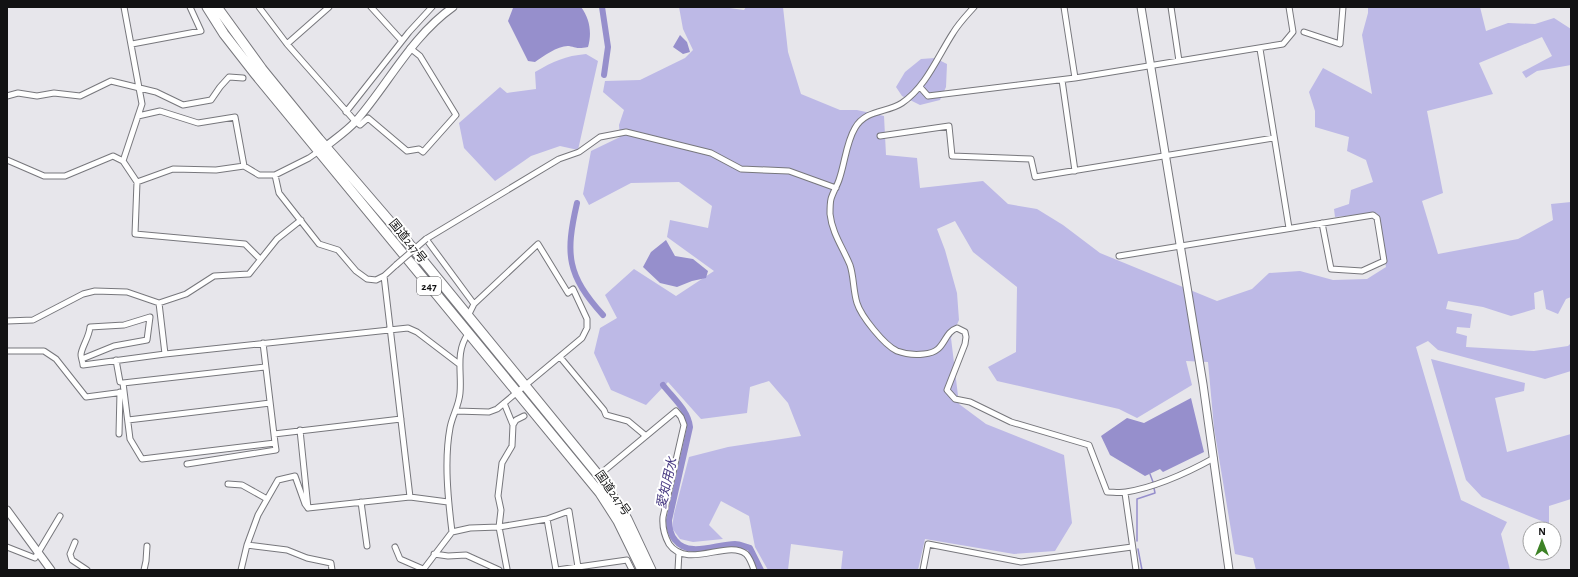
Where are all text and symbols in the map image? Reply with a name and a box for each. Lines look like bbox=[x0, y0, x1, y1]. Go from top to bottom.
street label: 国道247号 bbox=[387, 216, 430, 265]
road number: 247 bbox=[417, 277, 441, 295]
water label: 愛知用水 bbox=[654, 454, 680, 510]
street label: 国道247号 bbox=[593, 468, 634, 518]
north arrow bbox=[1522, 521, 1562, 561]
text: N bbox=[1538, 526, 1546, 537]

